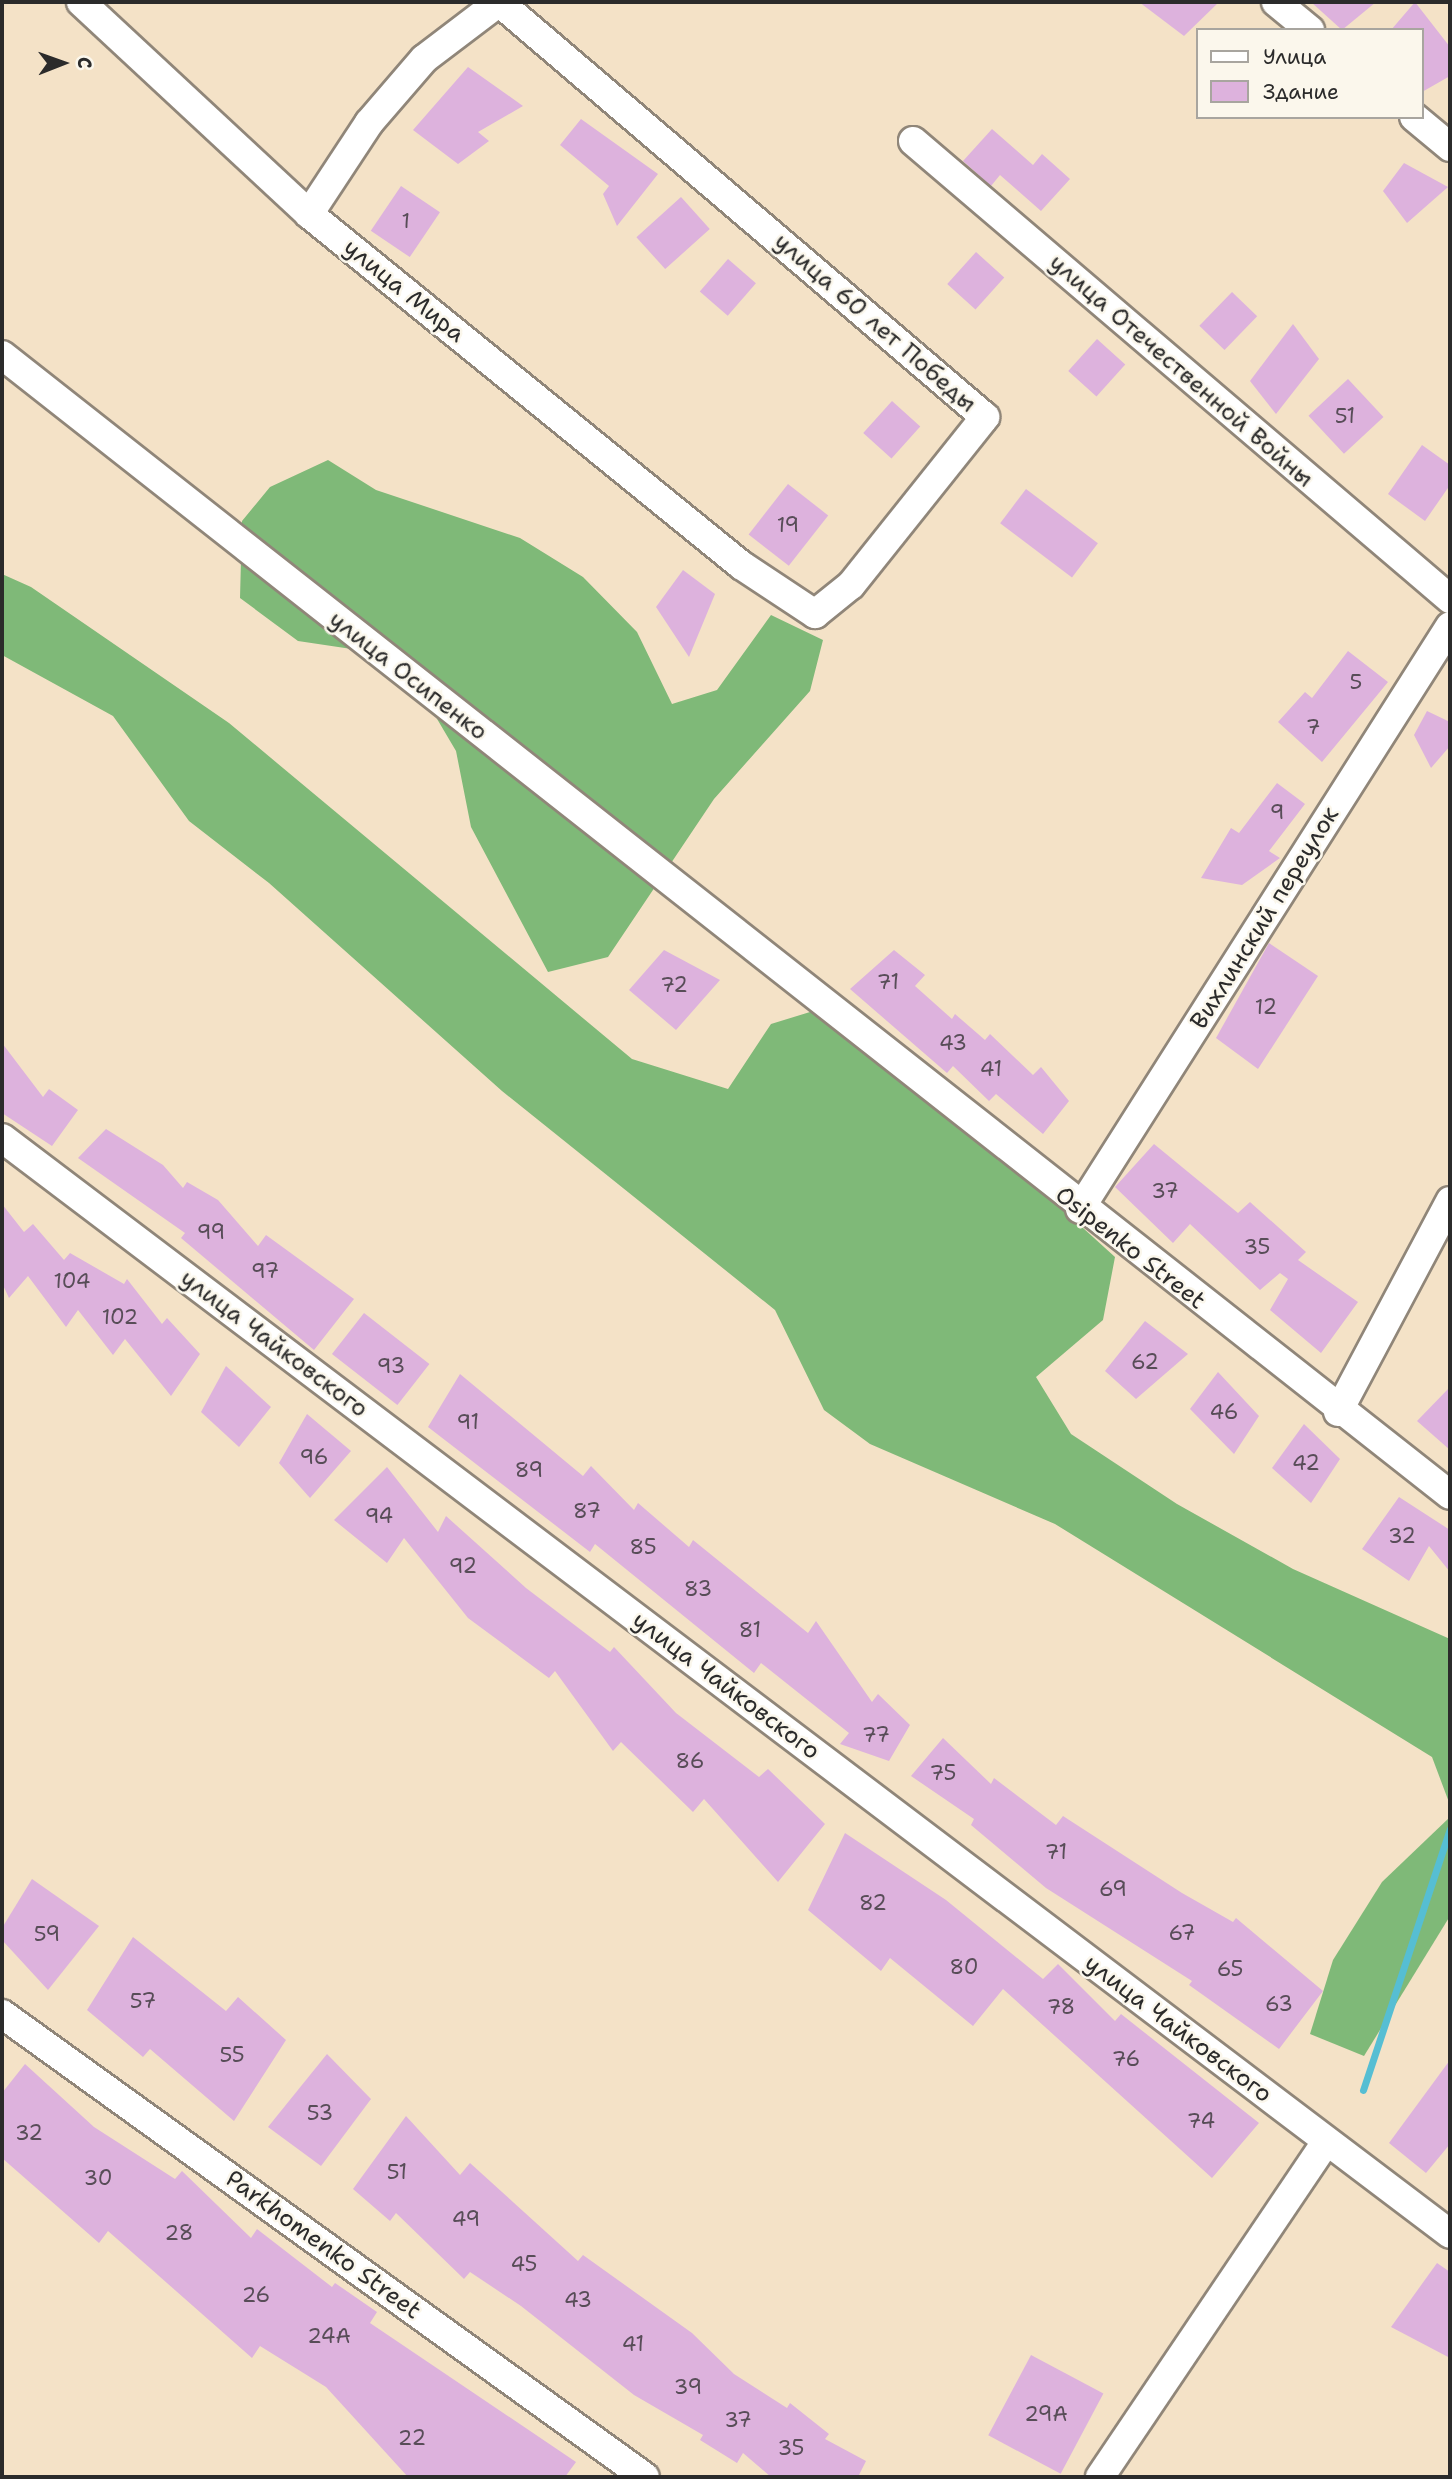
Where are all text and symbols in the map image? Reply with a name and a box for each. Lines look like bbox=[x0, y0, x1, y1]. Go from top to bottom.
north arrow bbox=[28, 28, 98, 98]
legend bbox=[1196, 28, 1424, 119]
text: Улица bbox=[1263, 43, 1326, 71]
text: С bbox=[72, 57, 97, 69]
text: Здание bbox=[1263, 78, 1339, 106]
house number: 1 bbox=[402, 208, 410, 234]
street label: улица 60 лет Победы bbox=[768, 227, 982, 419]
street label: улица Мира bbox=[337, 233, 471, 349]
street label: улица Отечественной Войны bbox=[1043, 248, 1319, 494]
house number: 51 bbox=[1335, 403, 1355, 429]
house number: 19 bbox=[777, 512, 799, 538]
street label: улица Осипенко bbox=[323, 605, 493, 747]
house number: 5 bbox=[1350, 669, 1362, 695]
house number: 7 bbox=[1306, 714, 1320, 740]
house number: 9 bbox=[1270, 799, 1284, 825]
street label: Вихлинский переулок bbox=[1185, 802, 1345, 1034]
house number: 71 bbox=[877, 969, 899, 995]
house number: 72 bbox=[660, 972, 688, 998]
house number: 12 bbox=[1255, 994, 1277, 1020]
house number: 43 bbox=[939, 1030, 967, 1056]
house number: 41 bbox=[980, 1056, 1002, 1082]
house number: 37 bbox=[1151, 1178, 1179, 1204]
street label: Osipenko Street bbox=[1049, 1180, 1211, 1316]
house number: 99 bbox=[197, 1219, 225, 1245]
house number: 35 bbox=[1244, 1234, 1270, 1260]
house number: 97 bbox=[251, 1258, 279, 1284]
street label: улица Чайковского bbox=[175, 1264, 373, 1424]
house number: 104 bbox=[54, 1268, 90, 1294]
house number: 102 bbox=[102, 1304, 138, 1330]
house number: 62 bbox=[1131, 1349, 1159, 1375]
house number: 93 bbox=[377, 1353, 405, 1379]
house number: 46 bbox=[1210, 1399, 1238, 1425]
house number: 91 bbox=[457, 1409, 479, 1435]
house number: 96 bbox=[300, 1444, 328, 1470]
house number: 42 bbox=[1292, 1450, 1320, 1476]
house number: 89 bbox=[515, 1457, 543, 1483]
house number: 87 bbox=[573, 1498, 601, 1524]
house number: 94 bbox=[365, 1503, 393, 1529]
house number: 32 bbox=[1388, 1523, 1416, 1549]
house number: 85 bbox=[629, 1534, 657, 1560]
house number: 92 bbox=[449, 1553, 477, 1579]
house number: 83 bbox=[684, 1576, 712, 1602]
street label: улица Чайковского bbox=[627, 1606, 825, 1766]
house number: 81 bbox=[739, 1617, 761, 1643]
house number: 77 bbox=[862, 1722, 890, 1748]
house number: 86 bbox=[676, 1748, 704, 1774]
house number: 75 bbox=[930, 1760, 956, 1786]
house number: 71 bbox=[1045, 1839, 1067, 1865]
house number: 69 bbox=[1099, 1876, 1127, 1902]
house number: 82 bbox=[859, 1890, 887, 1916]
house number: 67 bbox=[1168, 1920, 1196, 1946]
house number: 59 bbox=[34, 1921, 60, 1947]
street label: улица Чайковского bbox=[1079, 1949, 1277, 2109]
house number: 80 bbox=[950, 1954, 978, 1980]
house number: 65 bbox=[1217, 1956, 1243, 1982]
house number: 57 bbox=[130, 1988, 156, 2014]
house number: 63 bbox=[1265, 1991, 1293, 2017]
house number: 78 bbox=[1047, 1994, 1075, 2020]
house number: 55 bbox=[219, 2042, 245, 2068]
house number: 76 bbox=[1112, 2046, 1140, 2072]
house number: 53 bbox=[307, 2100, 333, 2126]
house number: 74 bbox=[1187, 2108, 1215, 2134]
house number: 32 bbox=[15, 2120, 43, 2146]
house number: 51 bbox=[387, 2159, 407, 2185]
street label: Parkhomenko Street bbox=[220, 2164, 426, 2326]
house number: 30 bbox=[83, 2165, 113, 2191]
house number: 49 bbox=[452, 2206, 480, 2232]
house number: 28 bbox=[165, 2220, 193, 2246]
house number: 45 bbox=[511, 2251, 537, 2277]
house number: 26 bbox=[242, 2282, 270, 2308]
house number: 43 bbox=[564, 2287, 592, 2313]
house number: 24А bbox=[307, 2323, 351, 2349]
house number: 41 bbox=[622, 2331, 644, 2357]
house number: 39 bbox=[674, 2374, 702, 2400]
house number: 29А bbox=[1024, 2401, 1068, 2427]
house number: 37 bbox=[724, 2407, 752, 2433]
house number: 22 bbox=[398, 2425, 426, 2451]
house number: 35 bbox=[778, 2435, 804, 2461]

